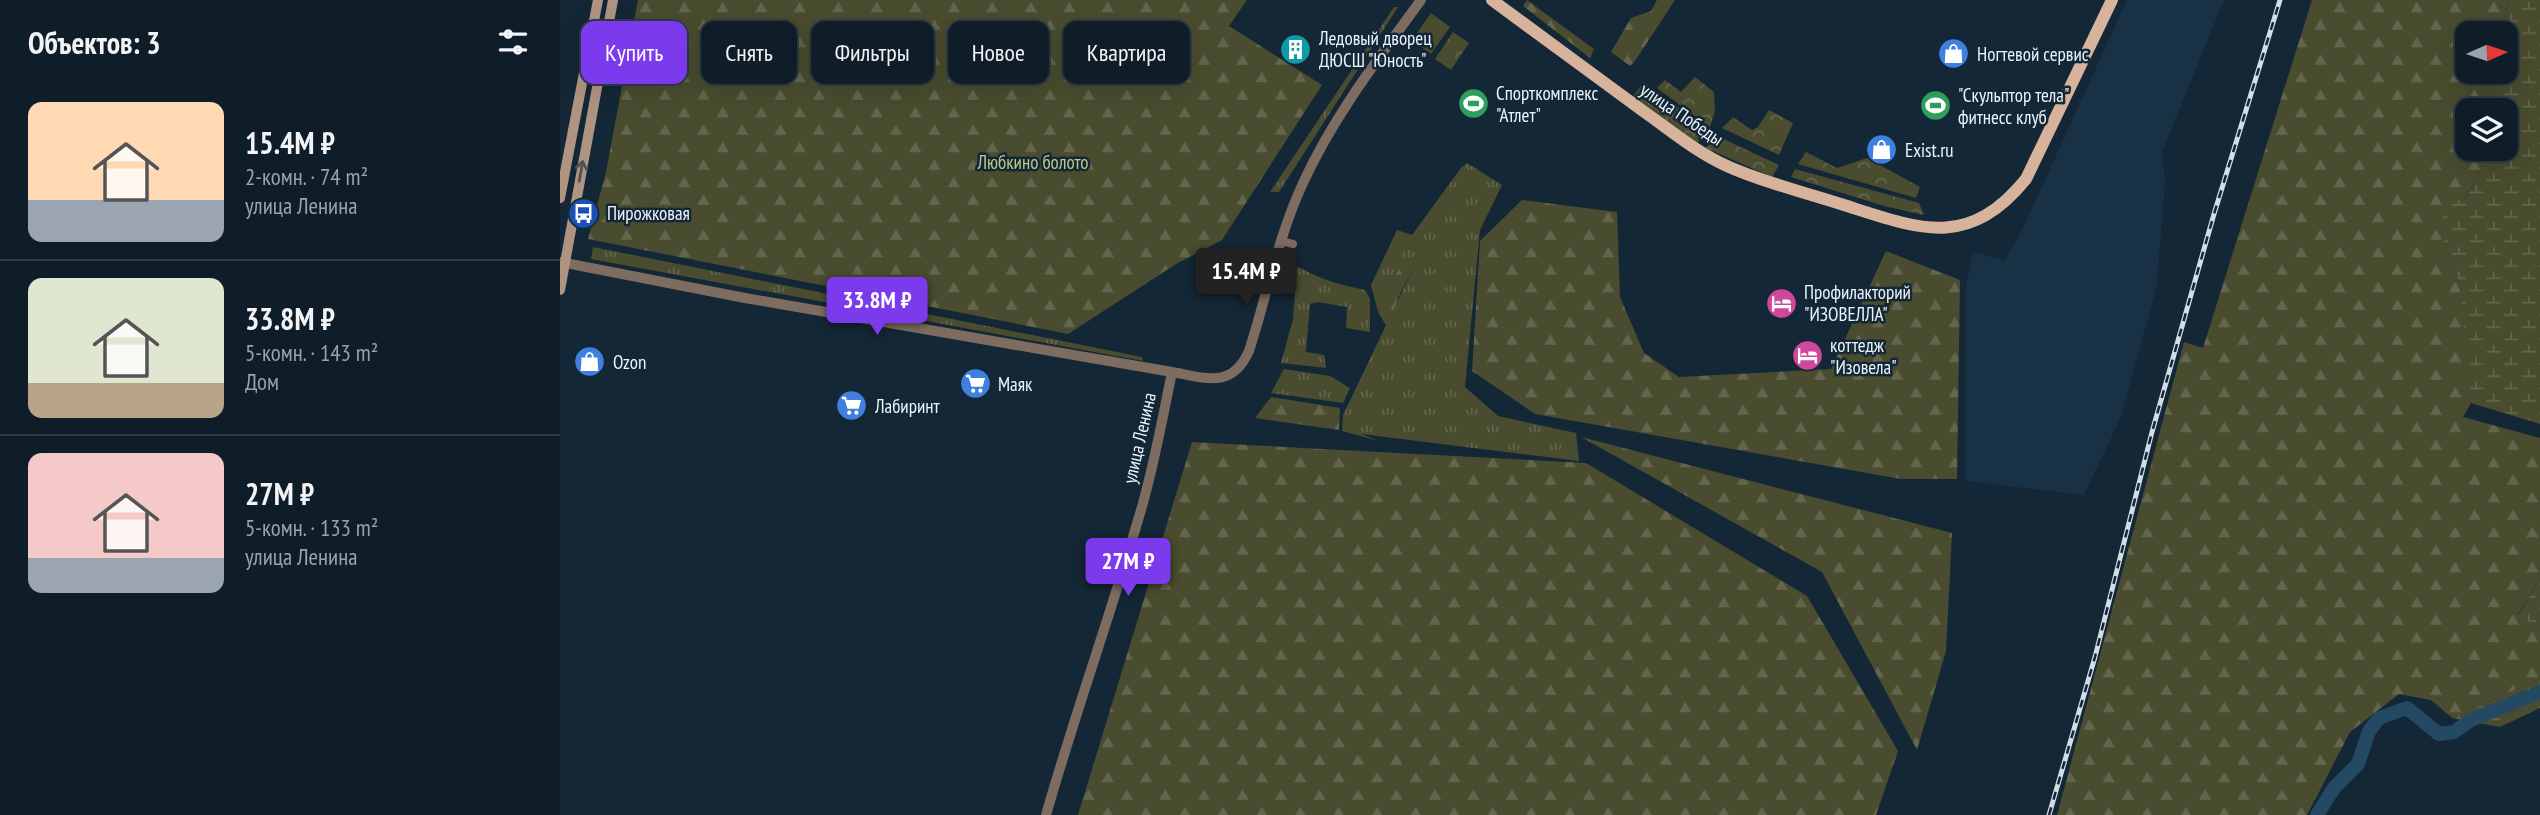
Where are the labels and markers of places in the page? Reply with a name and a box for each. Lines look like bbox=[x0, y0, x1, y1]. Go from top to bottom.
place label: Ледовый дворец ДЮСШ "Юность" bbox=[1318, 26, 1432, 72]
building icon: Ледовый дворец ДЮСШ "Юность" bbox=[1279, 32, 1313, 66]
shop icon: Ногтевой сервис bbox=[1937, 37, 1971, 71]
place label: Ногтевой сервис bbox=[1977, 42, 2089, 66]
place label: Спорткомплекс "Атлет" bbox=[1496, 81, 1598, 127]
place label: "Скульптор тела" фитнесс клуб bbox=[1958, 83, 2069, 129]
sports icon: Спорткомплекс "Атлет" bbox=[1456, 87, 1490, 121]
sports icon: "Скульптор тела" фитнесс клуб bbox=[1918, 89, 1952, 123]
shop icon: Exist.ru bbox=[1865, 133, 1899, 167]
place label: Exist.ru bbox=[1905, 138, 1954, 162]
bus stop icon: Пирожковая bbox=[567, 196, 601, 230]
place label: Пирожковая bbox=[607, 201, 690, 225]
pin: 15.4M ₽ bbox=[1181, 248, 1311, 308]
pin: 33.8M ₽ bbox=[812, 278, 942, 337]
place label: Профилакторий "ИЗОВЕЛЛА" bbox=[1804, 280, 1911, 326]
hotel icon: Профилакторий "ИЗОВЕЛЛА" bbox=[1764, 286, 1798, 320]
place label: коттедж "Изовела" bbox=[1830, 333, 1897, 379]
hotel icon: коттедж "Изовела" bbox=[1790, 339, 1824, 373]
shop icon: Ozon bbox=[573, 345, 607, 379]
place label: Ozon bbox=[613, 350, 646, 374]
supermarket icon: Маяк bbox=[958, 367, 992, 401]
place label: Маяк bbox=[998, 372, 1033, 396]
supermarket icon: Лабиринт bbox=[835, 389, 869, 423]
place label: Лабиринт bbox=[874, 394, 941, 418]
pin: 27M ₽ bbox=[1079, 538, 1177, 598]

